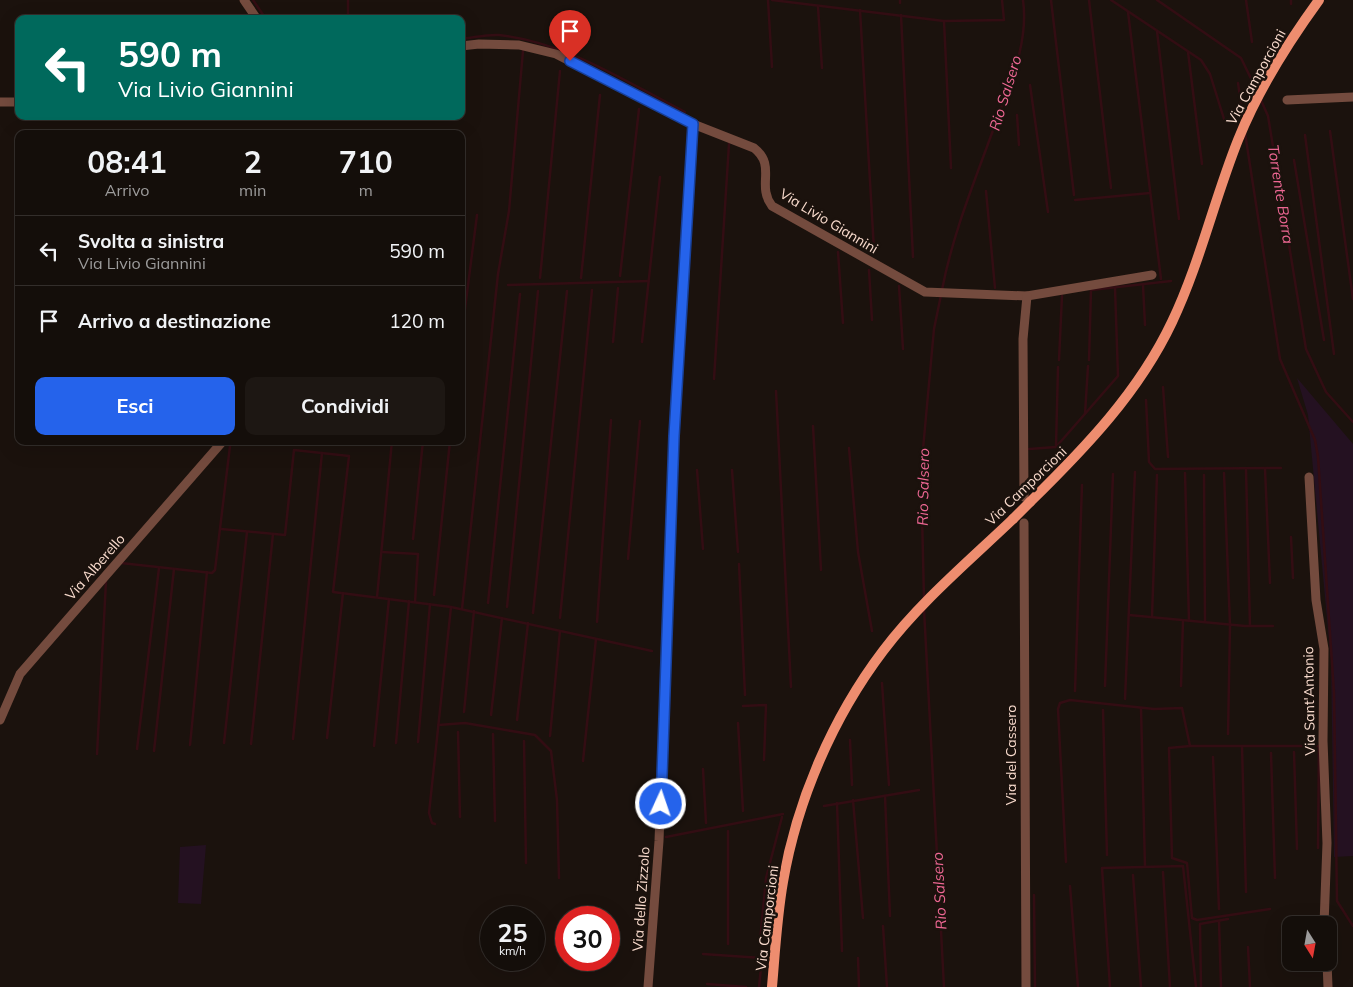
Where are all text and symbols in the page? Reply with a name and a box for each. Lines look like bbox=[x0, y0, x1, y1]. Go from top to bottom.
pin bbox=[549, 10, 591, 61]
icon: arrive bbox=[556, 17, 584, 45]
street label: Via Camporcioni bbox=[1222, 26, 1290, 128]
text: 590 m bbox=[118, 32, 222, 76]
icon: left bbox=[35, 35, 100, 100]
water label: Rio Salsero bbox=[985, 53, 1026, 133]
text: Via Livio Giannini bbox=[118, 75, 294, 103]
text: 08:41 bbox=[87, 143, 167, 181]
text: 2 bbox=[244, 143, 262, 181]
text: 710 bbox=[339, 143, 393, 181]
water label: Torrente Borra bbox=[1264, 143, 1298, 245]
text: Arrivo bbox=[105, 180, 149, 200]
text: min bbox=[239, 180, 266, 200]
text: m bbox=[359, 180, 373, 200]
street label: Via Livio Giannini bbox=[776, 184, 882, 258]
text: Svolta a sinistra bbox=[78, 229, 224, 253]
icon: left bbox=[35, 237, 63, 265]
text: 590 m bbox=[389, 239, 445, 263]
text: Via Livio Giannini bbox=[78, 253, 206, 273]
icon: arrive bbox=[35, 307, 63, 335]
text: Arrivo a destinazione bbox=[78, 309, 271, 333]
text: 120 m bbox=[389, 309, 445, 333]
button: Esci bbox=[35, 377, 235, 435]
button: Condividi bbox=[245, 377, 445, 435]
street label: Via Camporcioni bbox=[981, 443, 1071, 529]
water label: Rio Salsero bbox=[913, 447, 933, 526]
street label: Via Alberello bbox=[61, 530, 129, 604]
street label: Via Sant'Antonio bbox=[1299, 646, 1319, 756]
street label: Via del Cassero bbox=[1002, 705, 1020, 805]
position arrow bbox=[634, 777, 686, 829]
street label: Via dello Zizzolo bbox=[628, 846, 654, 952]
water label: Rio Salsero bbox=[927, 851, 951, 930]
street label: Via Camporcioni bbox=[752, 864, 782, 972]
speed limit sign: 30 bbox=[555, 906, 620, 971]
north arrow bbox=[1282, 916, 1338, 971]
map controls bbox=[1282, 916, 1337, 971]
text: 25 bbox=[497, 917, 528, 948]
text: km/h bbox=[499, 943, 526, 958]

